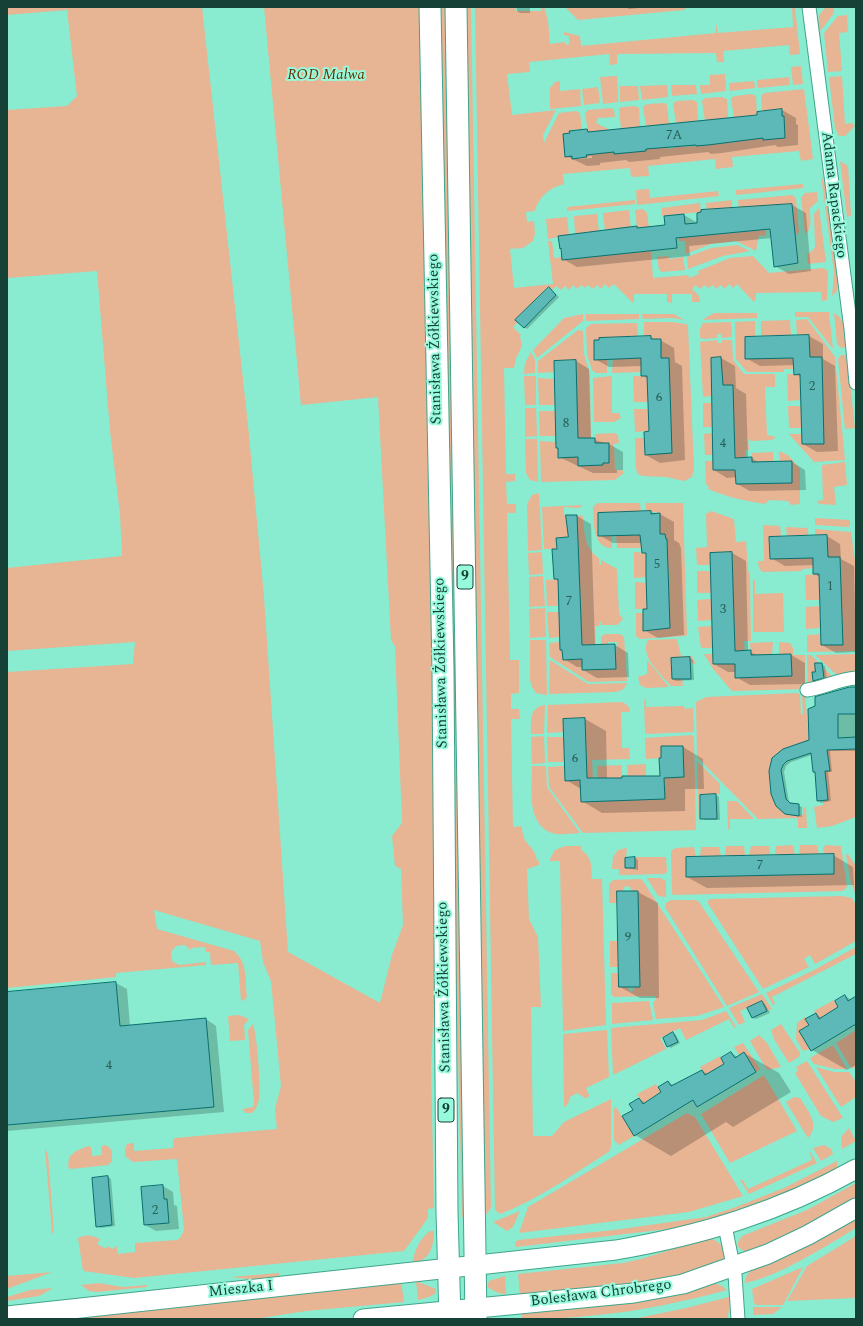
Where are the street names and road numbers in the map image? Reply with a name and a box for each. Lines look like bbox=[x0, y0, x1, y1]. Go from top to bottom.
street label: Adama Rapackiego bbox=[816, 131, 850, 259]
street label: Stanisława Żółkiewskiego bbox=[426, 254, 446, 424]
road number: 9 bbox=[457, 565, 473, 589]
street label: Stanisława Żółkiewskiego bbox=[432, 578, 452, 748]
street label: Stanisława Żółkiewskiego bbox=[435, 902, 455, 1072]
road number: 9 bbox=[438, 1098, 454, 1122]
street label: Bolesława Chrobrego bbox=[530, 1276, 672, 1312]
street label: Mieszka I bbox=[208, 1278, 274, 1302]

